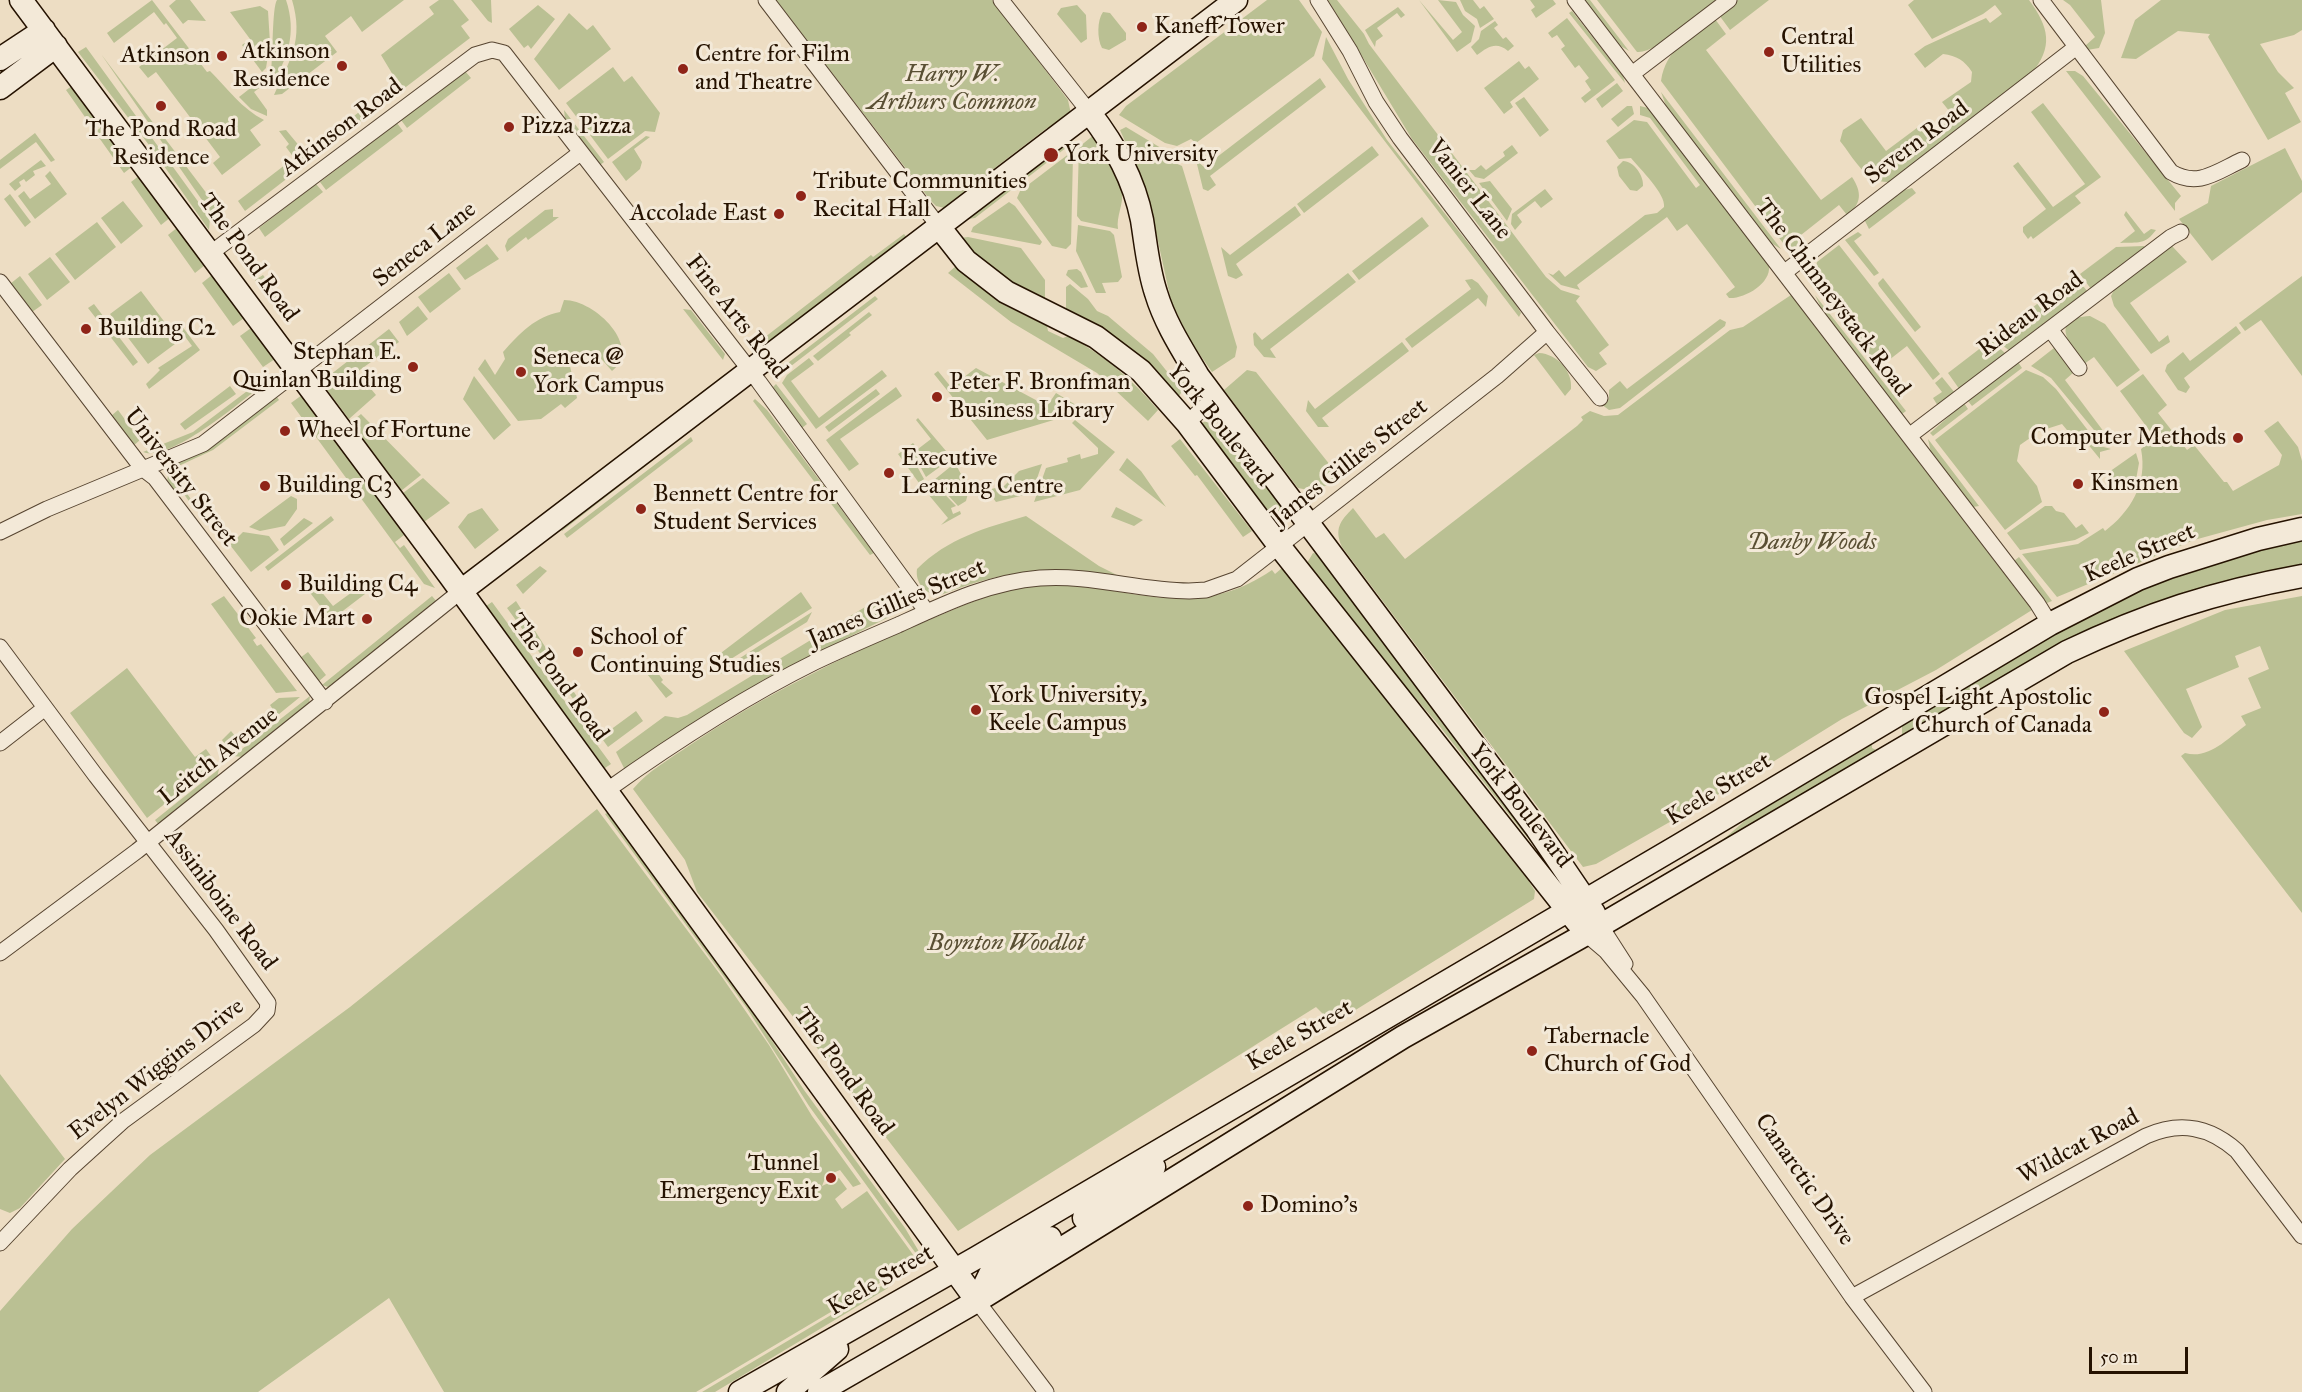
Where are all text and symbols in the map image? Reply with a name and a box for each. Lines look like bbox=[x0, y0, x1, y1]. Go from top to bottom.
place label: Kaneff Tower bbox=[1154, 13, 1285, 41]
marker: Kaneff Tower bbox=[1135, 20, 1149, 34]
place label: Central Utilities bbox=[1781, 24, 1861, 80]
place label: Atkinson Residence bbox=[233, 38, 330, 94]
place label: Centre for Film and Theatre bbox=[695, 41, 850, 97]
place label: Atkinson bbox=[121, 42, 210, 70]
marker: Central Utilities bbox=[1762, 45, 1776, 59]
marker: Atkinson bbox=[215, 49, 229, 63]
marker: Atkinson Residence bbox=[335, 59, 349, 73]
park label: Harry W. Arthurs Common bbox=[867, 61, 1037, 117]
marker: Centre for Film and Theatre bbox=[676, 62, 690, 76]
street label: Atkinson Road bbox=[275, 73, 409, 183]
street label: Severn Road bbox=[1859, 94, 1975, 192]
marker: The Pond Road Residence bbox=[154, 99, 168, 113]
place label: Pizza Pizza bbox=[521, 113, 631, 141]
place label: The Pond Road Residence bbox=[85, 116, 237, 172]
marker: Pizza Pizza bbox=[502, 120, 516, 134]
street label: Vanier Lane bbox=[1421, 134, 1517, 246]
place label: York University bbox=[1064, 141, 1218, 169]
marker: York University bbox=[1042, 146, 1060, 164]
place label: Tribute Communities Recital Hall bbox=[813, 168, 1027, 224]
street label: The Pond Road bbox=[192, 188, 304, 328]
marker: Tribute Communities Recital Hall bbox=[794, 189, 808, 203]
street label: The Chimneystack Road bbox=[1748, 193, 1916, 403]
street label: Seneca Lane bbox=[368, 196, 482, 294]
place label: Accolade East bbox=[630, 200, 767, 228]
marker: Accolade East bbox=[772, 207, 786, 221]
street label: Fine Arts Road bbox=[679, 249, 793, 385]
street label: Rideau Road bbox=[1973, 266, 2089, 364]
place label: Building C2 bbox=[98, 315, 216, 343]
marker: Building C2 bbox=[79, 322, 93, 336]
place label: Stephan E. Quinlan Building bbox=[232, 339, 401, 395]
place label: Seneca @ York Campus bbox=[533, 344, 664, 400]
street label: York Boulevard bbox=[1160, 357, 1278, 493]
marker: Stephan E. Quinlan Building bbox=[406, 360, 420, 374]
marker: Seneca @ York Campus bbox=[514, 365, 528, 379]
place label: Peter F. Bronfman Business Library bbox=[949, 369, 1130, 425]
marker: Peter F. Bronfman Business Library bbox=[930, 390, 944, 404]
street label: James Gillies Street bbox=[1266, 393, 1434, 533]
street label: University Street bbox=[117, 403, 243, 553]
place label: Wheel of Fortune bbox=[297, 417, 471, 445]
marker: Wheel of Fortune bbox=[278, 424, 292, 438]
place label: Computer Methods bbox=[2030, 424, 2226, 452]
marker: Computer Methods bbox=[2231, 431, 2245, 445]
place label: Executive Learning Centre bbox=[901, 445, 1063, 501]
marker: Executive Learning Centre bbox=[882, 466, 896, 480]
place label: Kinsmen bbox=[2090, 470, 2178, 498]
place label: Building C3 bbox=[277, 472, 393, 500]
marker: Kinsmen bbox=[2071, 477, 2085, 491]
marker: Building C3 bbox=[258, 479, 272, 493]
place label: Bennett Centre for Student Services bbox=[653, 481, 838, 537]
marker: Bennett Centre for Student Services bbox=[634, 502, 648, 516]
street label: Keele Street bbox=[2080, 518, 2200, 590]
park label: Danby Woods bbox=[1748, 529, 1876, 557]
street label: James Gillies Street bbox=[804, 554, 990, 654]
place label: Building C4 bbox=[298, 571, 417, 599]
marker: Building C4 bbox=[279, 578, 293, 592]
place label: Ookie Mart bbox=[239, 605, 355, 633]
street label: The Pond Road bbox=[502, 608, 614, 748]
marker: Ookie Mart bbox=[360, 612, 374, 626]
place label: School of Continuing Studies bbox=[590, 624, 781, 680]
marker: School of Continuing Studies bbox=[571, 645, 585, 659]
place label: York University, Keele Campus bbox=[988, 682, 1147, 738]
place label: Gospel Light Apostolic Church of Canada bbox=[1864, 684, 2092, 740]
street label: Leitch Avenue bbox=[154, 702, 284, 812]
marker: York University, Keele Campus bbox=[969, 703, 983, 717]
marker: Gospel Light Apostolic Church of Canada bbox=[2097, 705, 2111, 719]
street label: York Boulevard bbox=[1462, 738, 1578, 874]
street label: Keele Street bbox=[1661, 747, 1777, 833]
street label: Assiniboine Road bbox=[157, 824, 283, 976]
park label: Boynton Woodlot bbox=[928, 930, 1084, 958]
street label: Evelyn Wiggins Drive bbox=[64, 993, 250, 1147]
street label: Keele Street bbox=[1242, 994, 1358, 1078]
street label: The Pond Road bbox=[787, 1002, 899, 1142]
place label: Tabernacle Church of God bbox=[1544, 1023, 1691, 1079]
marker: Tabernacle Church of God bbox=[1525, 1044, 1539, 1058]
street label: Wildcat Road bbox=[2014, 1103, 2144, 1191]
street label: Canarctic Drive bbox=[1748, 1108, 1860, 1252]
place label: Tunnel Emergency Exit bbox=[659, 1150, 819, 1206]
marker: Tunnel Emergency Exit bbox=[824, 1171, 838, 1185]
place label: Domino's bbox=[1260, 1192, 1358, 1220]
marker: Domino's bbox=[1241, 1199, 1255, 1213]
street label: Keele Street bbox=[823, 1239, 939, 1323]
scale bar bbox=[2092, 1335, 2191, 1373]
text: 50 m bbox=[2100, 1346, 2138, 1368]

